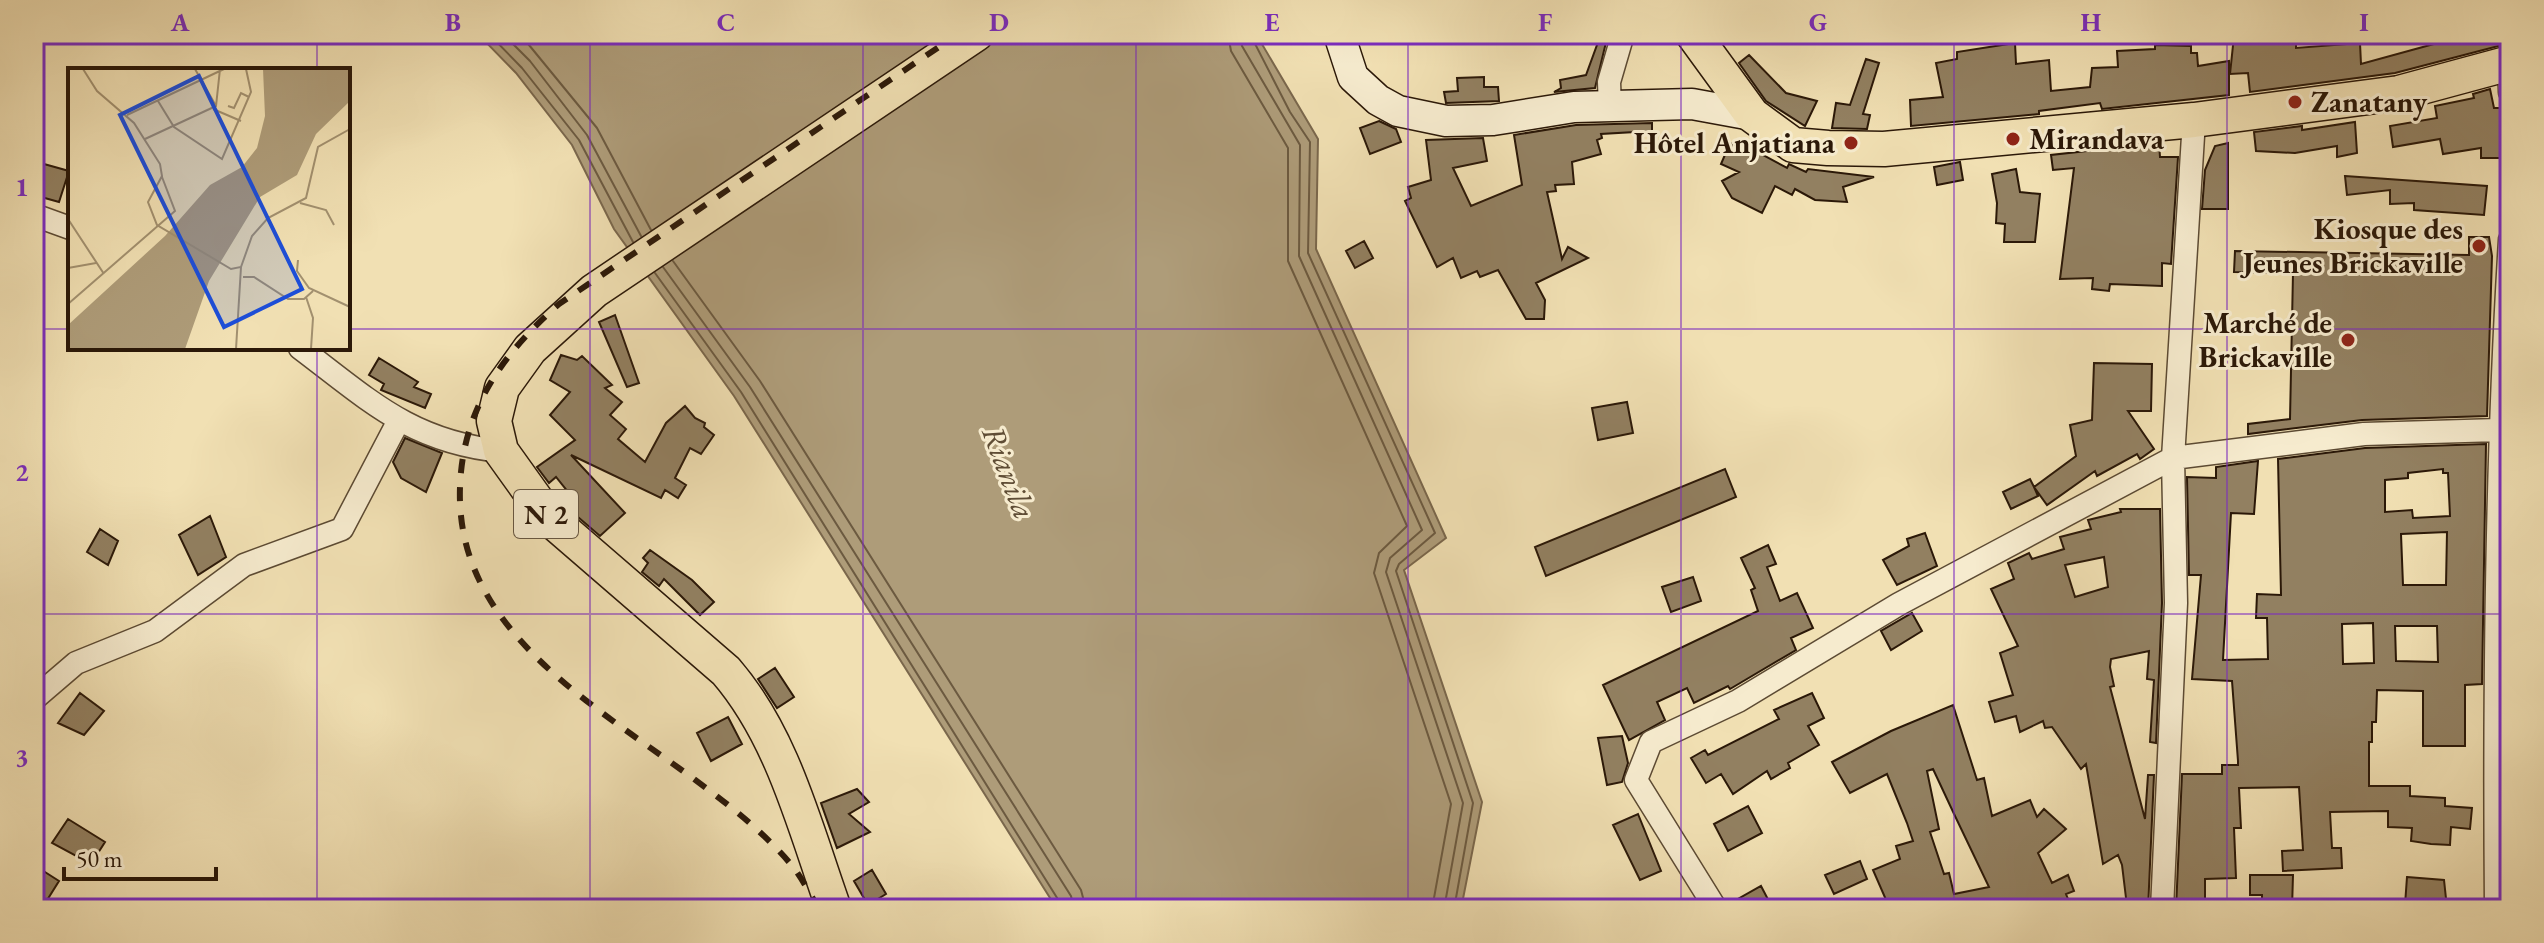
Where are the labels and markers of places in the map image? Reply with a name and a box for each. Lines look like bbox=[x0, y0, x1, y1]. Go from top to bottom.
place label: Zanatany bbox=[2311, 82, 2428, 121]
marker: Zanatany bbox=[2286, 93, 2304, 111]
place label: Mirandava bbox=[2029, 119, 2165, 158]
place label: Hôtel Anjatiana bbox=[1634, 123, 1836, 162]
marker: Mirandava bbox=[2004, 130, 2022, 148]
marker: Hôtel Anjatiana bbox=[1842, 134, 1860, 152]
place label: Kiosque des Jeunes Brickaville bbox=[2239, 209, 2463, 282]
marker: Kiosque des Jeunes Brickaville bbox=[2470, 237, 2488, 255]
place label: Marché de Brickaville bbox=[2199, 303, 2332, 376]
marker: Marché de Brickaville bbox=[2339, 331, 2357, 349]

